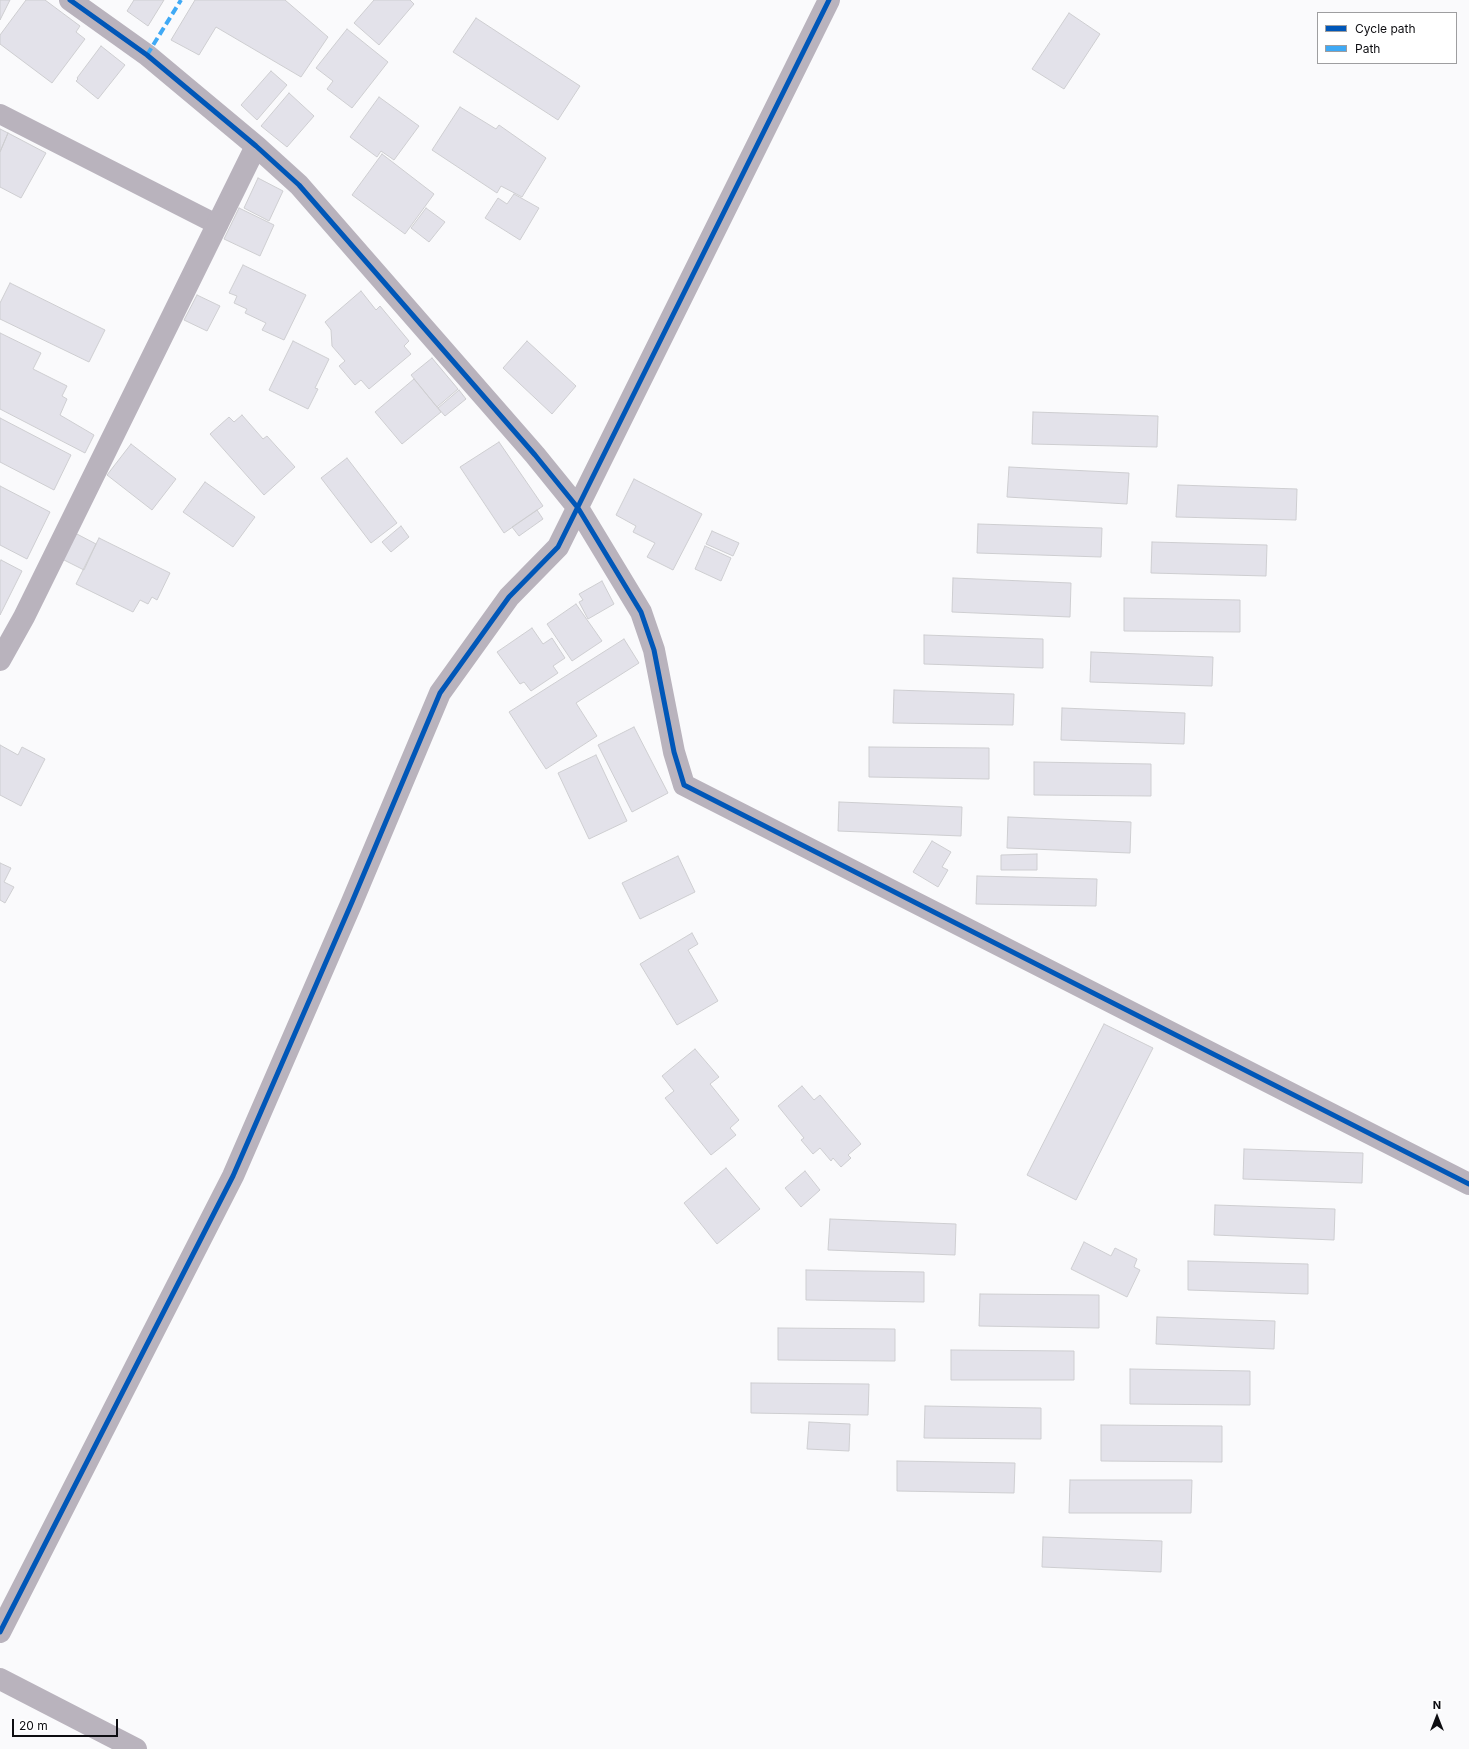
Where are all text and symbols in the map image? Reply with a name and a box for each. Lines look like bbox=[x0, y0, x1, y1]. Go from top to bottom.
legend bbox=[1317, 12, 1457, 64]
text: Cycle path bbox=[1355, 21, 1416, 36]
text: Path bbox=[1355, 41, 1380, 56]
north arrow bbox=[1417, 1697, 1457, 1737]
text: N bbox=[1433, 1698, 1441, 1712]
scale bar bbox=[14, 1711, 120, 1737]
text: 20 m bbox=[19, 1718, 48, 1733]

